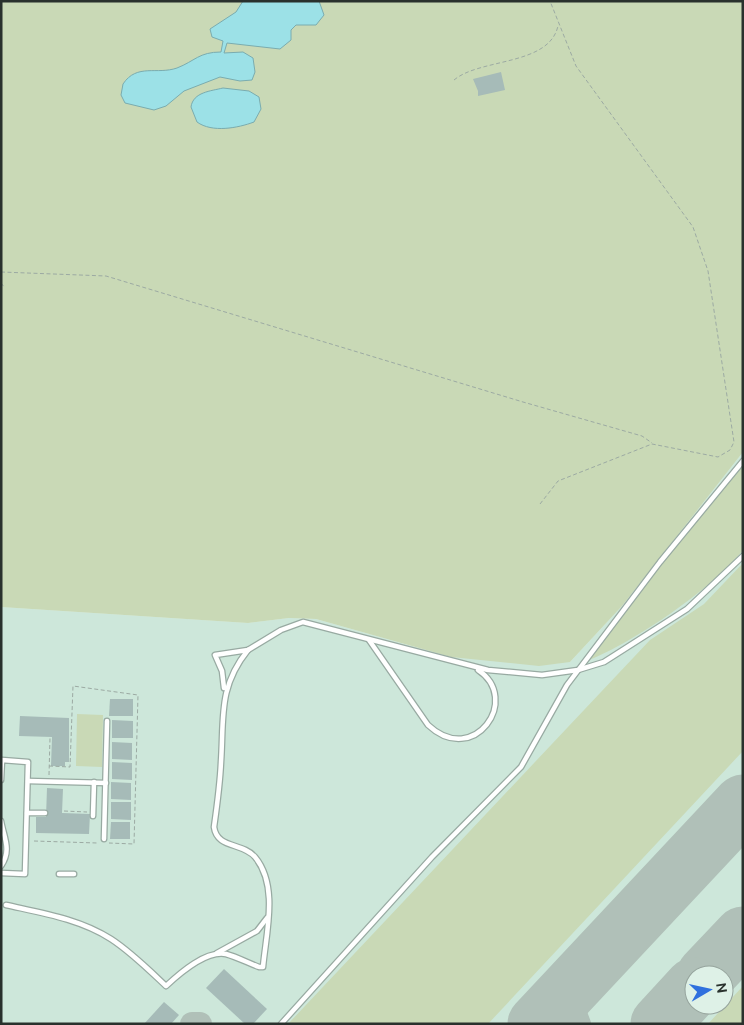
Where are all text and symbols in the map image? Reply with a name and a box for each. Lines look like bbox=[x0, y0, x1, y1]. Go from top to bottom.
north arrow bbox=[684, 965, 734, 1015]
text: N bbox=[713, 982, 731, 994]

